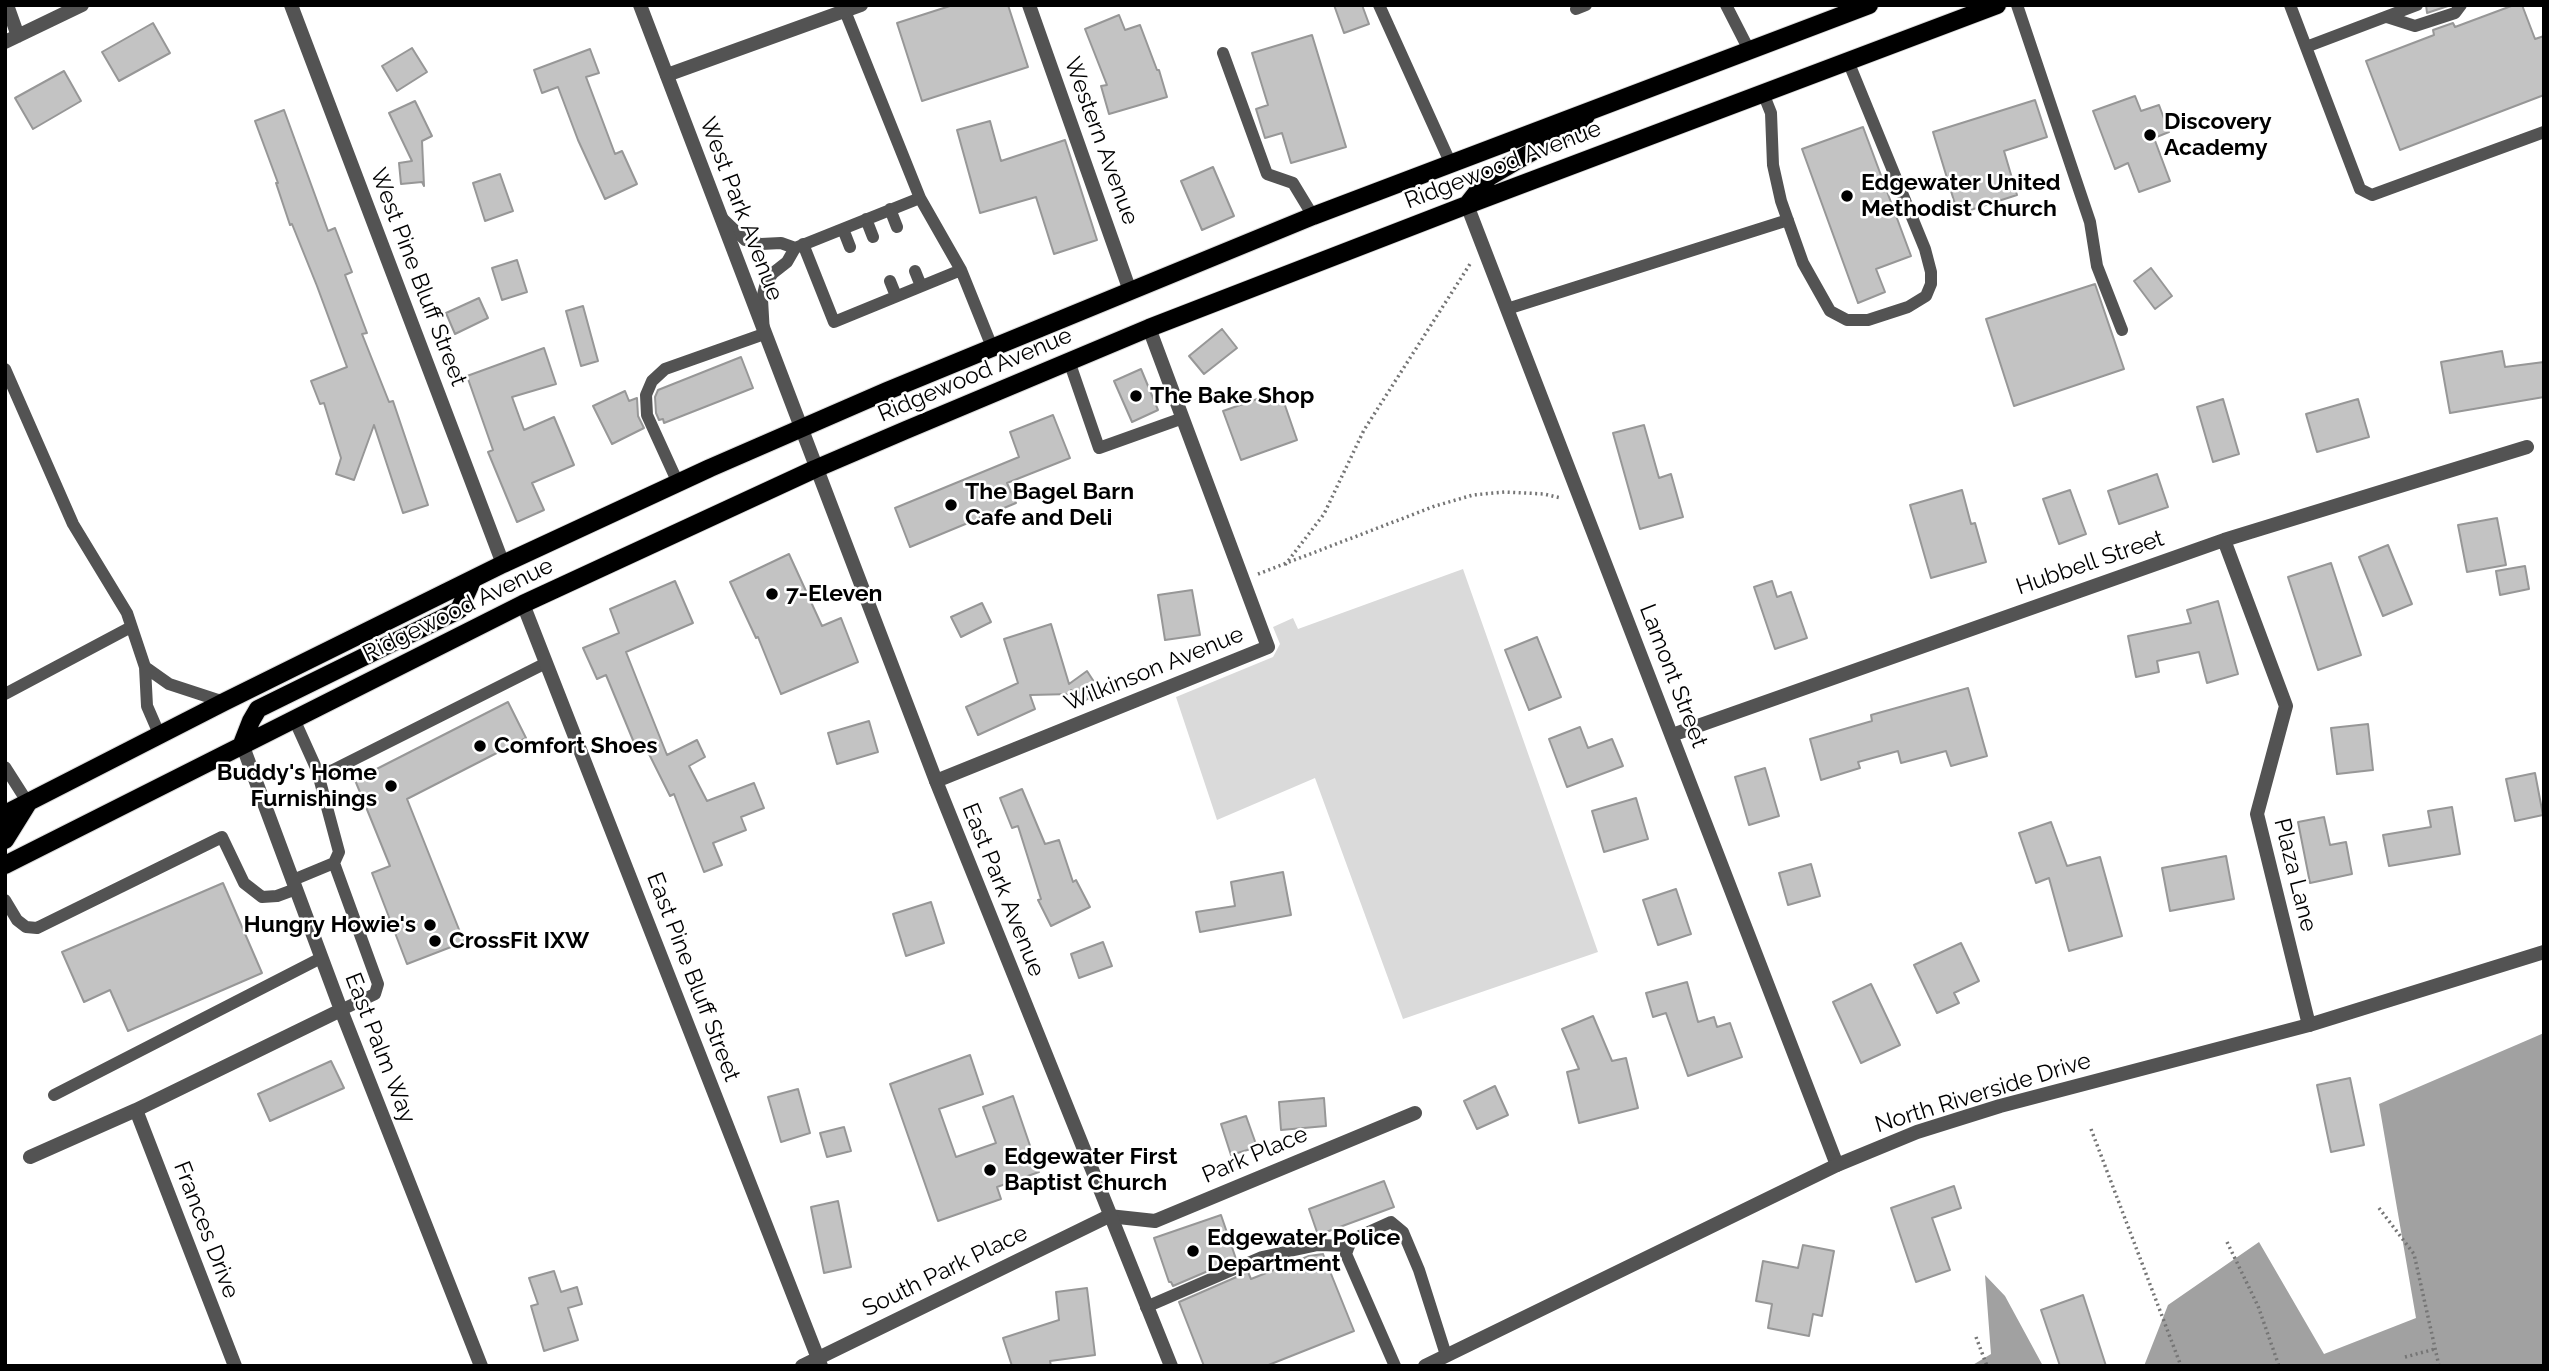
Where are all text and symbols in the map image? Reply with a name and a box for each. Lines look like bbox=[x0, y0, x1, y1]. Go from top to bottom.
street label: Western Avenue bbox=[1058, 53, 1144, 229]
place label: Discovery Academy bbox=[2164, 108, 2272, 162]
street label: West Park Avenue bbox=[693, 113, 789, 305]
street label: Ridgewood Avenue bbox=[1401, 115, 1605, 215]
marker: Discovery Academy bbox=[2142, 127, 2158, 143]
street label: West Pine Bluff Street bbox=[364, 164, 472, 390]
place label: Edgewater United Methodist Church bbox=[1861, 169, 2060, 223]
marker: Edgewater United Methodist Church bbox=[1839, 188, 1855, 204]
street label: Ridgewood Avenue bbox=[874, 322, 1076, 428]
place label: The Bake Shop bbox=[1150, 382, 1314, 410]
marker: The Bake Shop bbox=[1128, 388, 1144, 404]
place label: The Bagel Barn Cafe and Deli bbox=[965, 478, 1134, 532]
marker: The Bagel Barn Cafe and Deli bbox=[943, 497, 959, 513]
street label: Hubbell Street bbox=[2012, 525, 2168, 601]
street label: Ridgewood Avenue bbox=[358, 552, 558, 668]
place label: 7-Eleven bbox=[786, 580, 882, 608]
marker: 7-Eleven bbox=[764, 586, 780, 602]
street label: Lamont Street bbox=[1633, 600, 1713, 752]
street label: Wilkinson Avenue bbox=[1060, 620, 1248, 718]
place label: Comfort Shoes bbox=[494, 732, 658, 760]
marker: Comfort Shoes bbox=[472, 738, 488, 754]
place label: Buddy's Home Furnishings bbox=[217, 759, 377, 813]
marker: Buddy's Home Furnishings bbox=[383, 778, 399, 794]
street label: East Park Avenue bbox=[956, 799, 1050, 981]
street label: Plaza Lane bbox=[2268, 816, 2322, 934]
street label: East Pine Bluff Street bbox=[640, 869, 746, 1085]
place label: Hungry Howie's bbox=[244, 911, 416, 939]
marker: Hungry Howie's bbox=[422, 917, 438, 933]
place label: CrossFit IXW bbox=[449, 927, 589, 955]
marker: CrossFit IXW bbox=[427, 933, 443, 949]
street label: East Palm Way bbox=[339, 969, 421, 1127]
street label: North Riverside Drive bbox=[1872, 1047, 2094, 1139]
street label: Park Place bbox=[1198, 1120, 1312, 1190]
place label: Edgewater First Baptist Church bbox=[1004, 1143, 1177, 1197]
street label: Frances Drive bbox=[167, 1158, 245, 1302]
marker: Edgewater First Baptist Church bbox=[982, 1162, 998, 1178]
street label: South Park Place bbox=[858, 1219, 1032, 1323]
place label: Edgewater Police Department bbox=[1207, 1224, 1400, 1278]
marker: Edgewater Police Department bbox=[1185, 1243, 1201, 1259]

